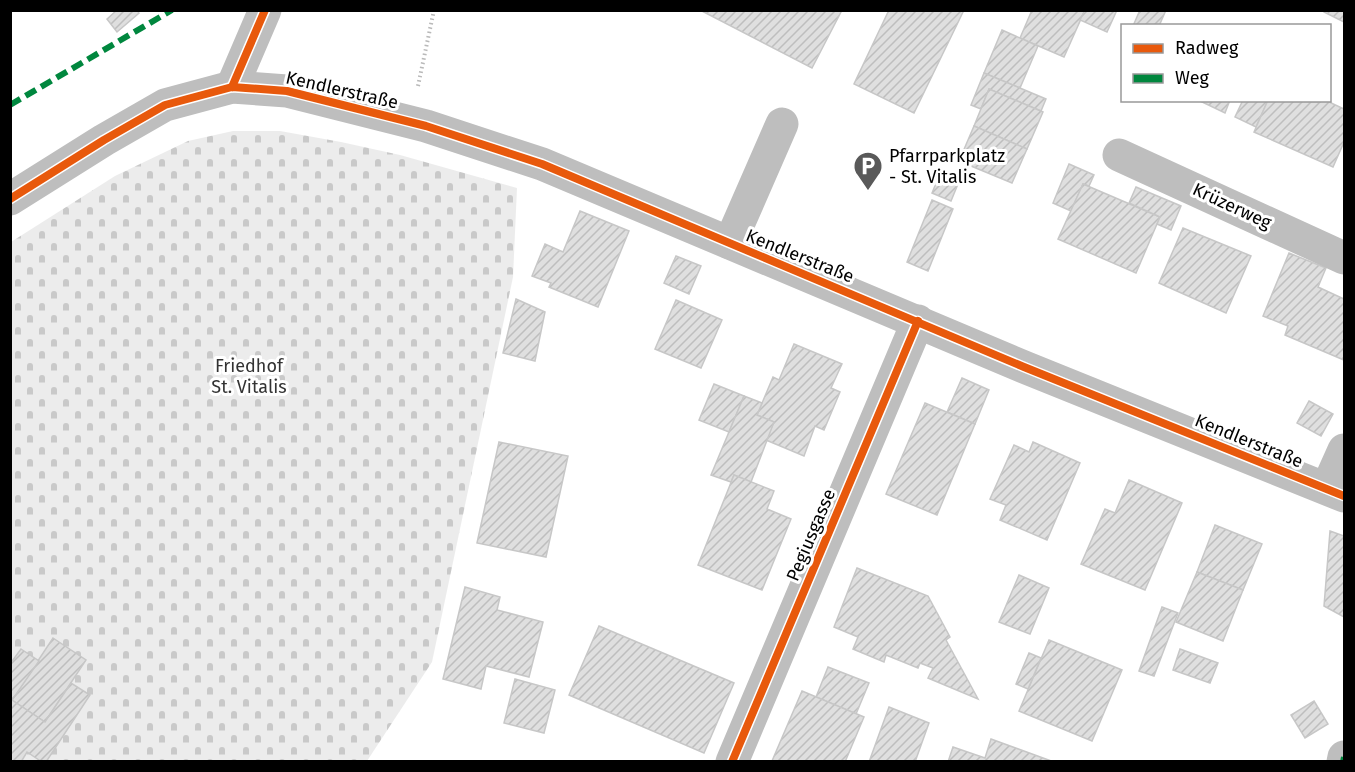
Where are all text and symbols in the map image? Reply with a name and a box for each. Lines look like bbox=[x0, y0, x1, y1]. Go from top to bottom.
legend bbox=[1121, 24, 1331, 102]
text: Radweg bbox=[1175, 37, 1239, 59]
street label: Kendlerstraße bbox=[284, 66, 400, 114]
text: Weg bbox=[1175, 67, 1209, 89]
place label: Pfarrparkplatz - St. Vitalis bbox=[889, 145, 1005, 188]
parking icon: Pfarrparkplatz - St. Vitalis bbox=[852, 150, 884, 192]
street label: Krüzerweg bbox=[1189, 178, 1276, 234]
street label: Kendlerstraße bbox=[743, 224, 857, 288]
park label: Friedhof St. Vitalis bbox=[211, 355, 287, 398]
street label: Kendlerstraße bbox=[1192, 409, 1306, 473]
street label: Pegiusgasse bbox=[782, 486, 840, 584]

